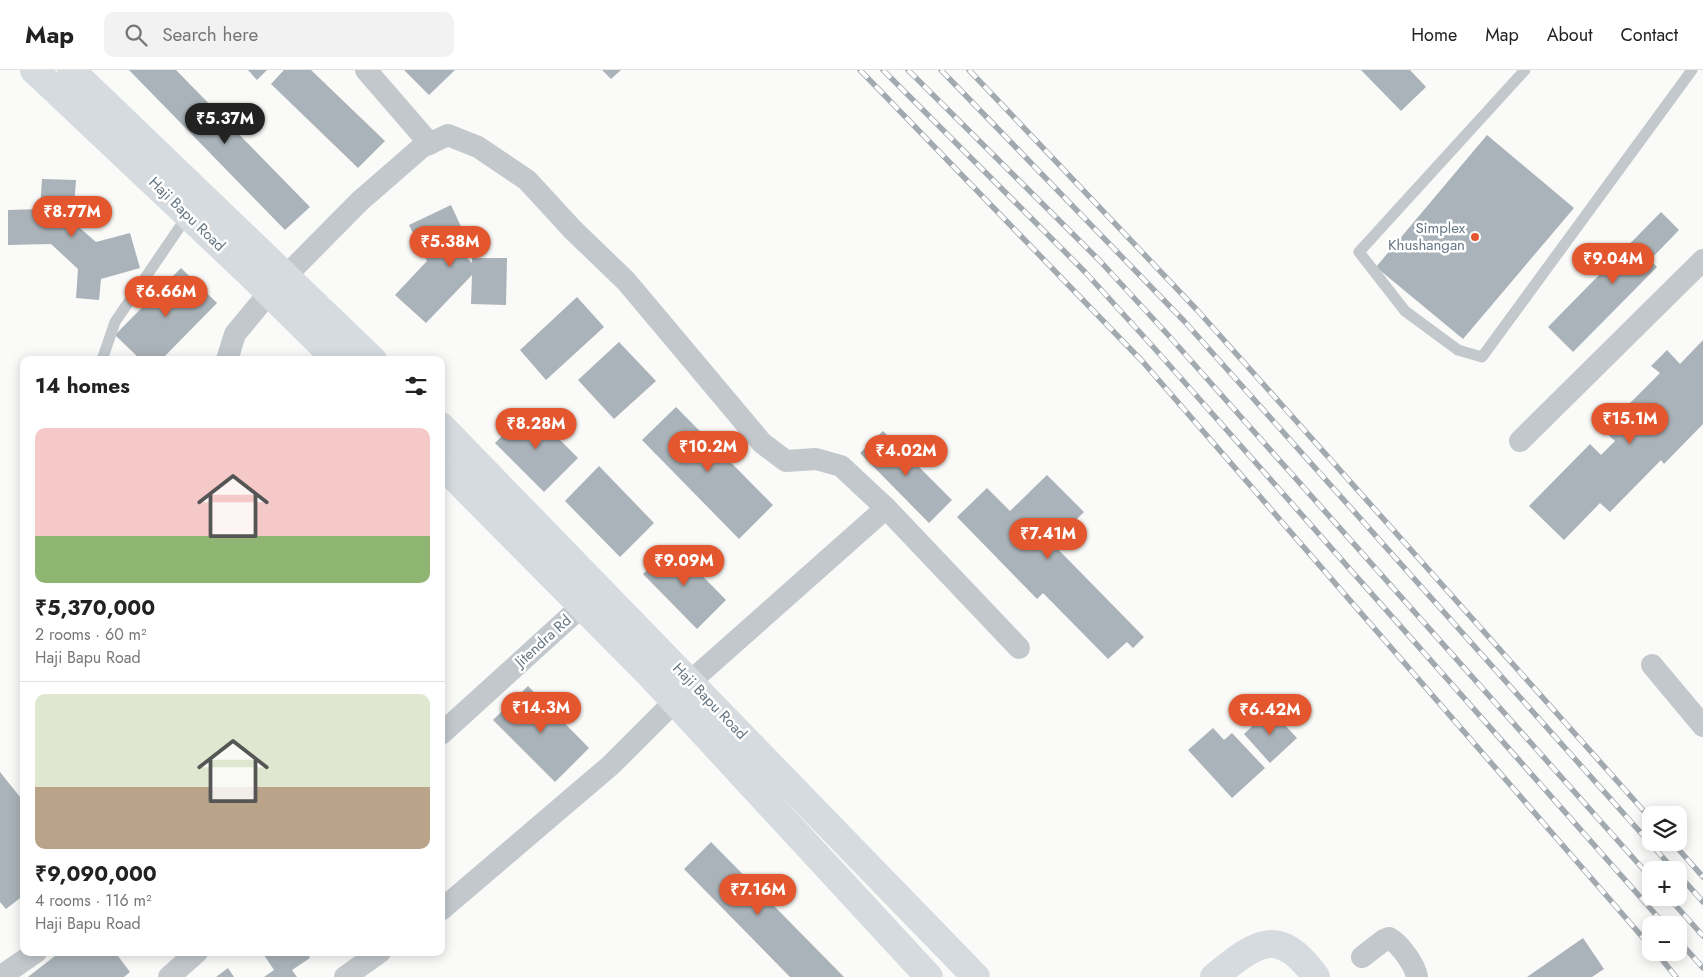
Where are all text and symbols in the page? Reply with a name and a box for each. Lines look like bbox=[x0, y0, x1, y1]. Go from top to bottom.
search box bbox=[104, 12, 454, 57]
text: Map bbox=[25, 17, 74, 52]
icon: search bbox=[122, 21, 150, 49]
text: Search here bbox=[162, 21, 258, 48]
text: Home bbox=[1411, 22, 1457, 48]
text: Map bbox=[1485, 22, 1519, 48]
text: About bbox=[1547, 22, 1592, 48]
text: Contact bbox=[1620, 22, 1678, 48]
pin: ₹5.37M bbox=[184, 102, 266, 145]
text: ₹5.37M bbox=[196, 107, 254, 130]
street label: Haji Bapu Road bbox=[144, 172, 230, 256]
pin: ₹8.77M bbox=[31, 196, 113, 238]
text: ₹8.77M bbox=[43, 200, 101, 223]
place label: Simplex Khushangan bbox=[1388, 217, 1466, 256]
pin: ₹5.38M bbox=[409, 226, 491, 268]
text: ₹5.38M bbox=[421, 230, 479, 253]
marker: Simplex Khushangan bbox=[1469, 231, 1481, 243]
pin: ₹9.04M bbox=[1572, 242, 1654, 285]
text: ₹9.04M bbox=[1583, 247, 1643, 270]
pin: ₹6.66M bbox=[125, 276, 207, 318]
text: ₹6.66M bbox=[136, 280, 196, 303]
text: 14 homes bbox=[35, 371, 130, 401]
icon: filters bbox=[402, 372, 430, 400]
pin: ₹15.1M bbox=[1589, 402, 1671, 445]
text: ₹15.1M bbox=[1602, 407, 1658, 430]
pin: ₹8.28M bbox=[495, 408, 577, 450]
text: ₹8.28M bbox=[507, 412, 565, 435]
pin: ₹10.2M bbox=[667, 430, 749, 473]
pin: ₹4.02M bbox=[865, 434, 947, 477]
text: ₹10.2M bbox=[679, 435, 737, 458]
text: ₹4.02M bbox=[876, 439, 936, 462]
icon: home bbox=[188, 461, 278, 551]
pin: ₹7.41M bbox=[1007, 518, 1089, 560]
text: ₹7.41M bbox=[1020, 522, 1076, 545]
pin: ₹9.09M bbox=[643, 544, 725, 587]
text: ₹9.09M bbox=[654, 549, 714, 572]
text: ₹5,370,000 bbox=[35, 593, 155, 623]
street label: Jitendra Rd bbox=[508, 610, 576, 674]
text: 2 rooms · 60 m² bbox=[35, 623, 147, 646]
text: Haji Bapu Road bbox=[35, 646, 141, 669]
street label: Haji Bapu Road bbox=[668, 658, 752, 744]
pin: ₹14.3M bbox=[500, 692, 582, 734]
pin: ₹6.42M bbox=[1229, 694, 1311, 736]
text: ₹14.3M bbox=[512, 696, 570, 719]
text: ₹6.42M bbox=[1240, 698, 1300, 721]
icon: home bbox=[188, 726, 278, 816]
map controls bbox=[1642, 806, 1687, 961]
button: layers bbox=[1642, 806, 1687, 851]
text: ₹9,090,000 bbox=[35, 859, 157, 889]
button: + bbox=[1642, 861, 1687, 906]
pin: ₹7.16M bbox=[717, 874, 799, 916]
text: ₹7.16M bbox=[730, 878, 786, 901]
text: 4 rooms · 116 m² bbox=[35, 889, 152, 912]
text: Haji Bapu Road bbox=[35, 912, 141, 935]
button: − bbox=[1642, 916, 1687, 961]

